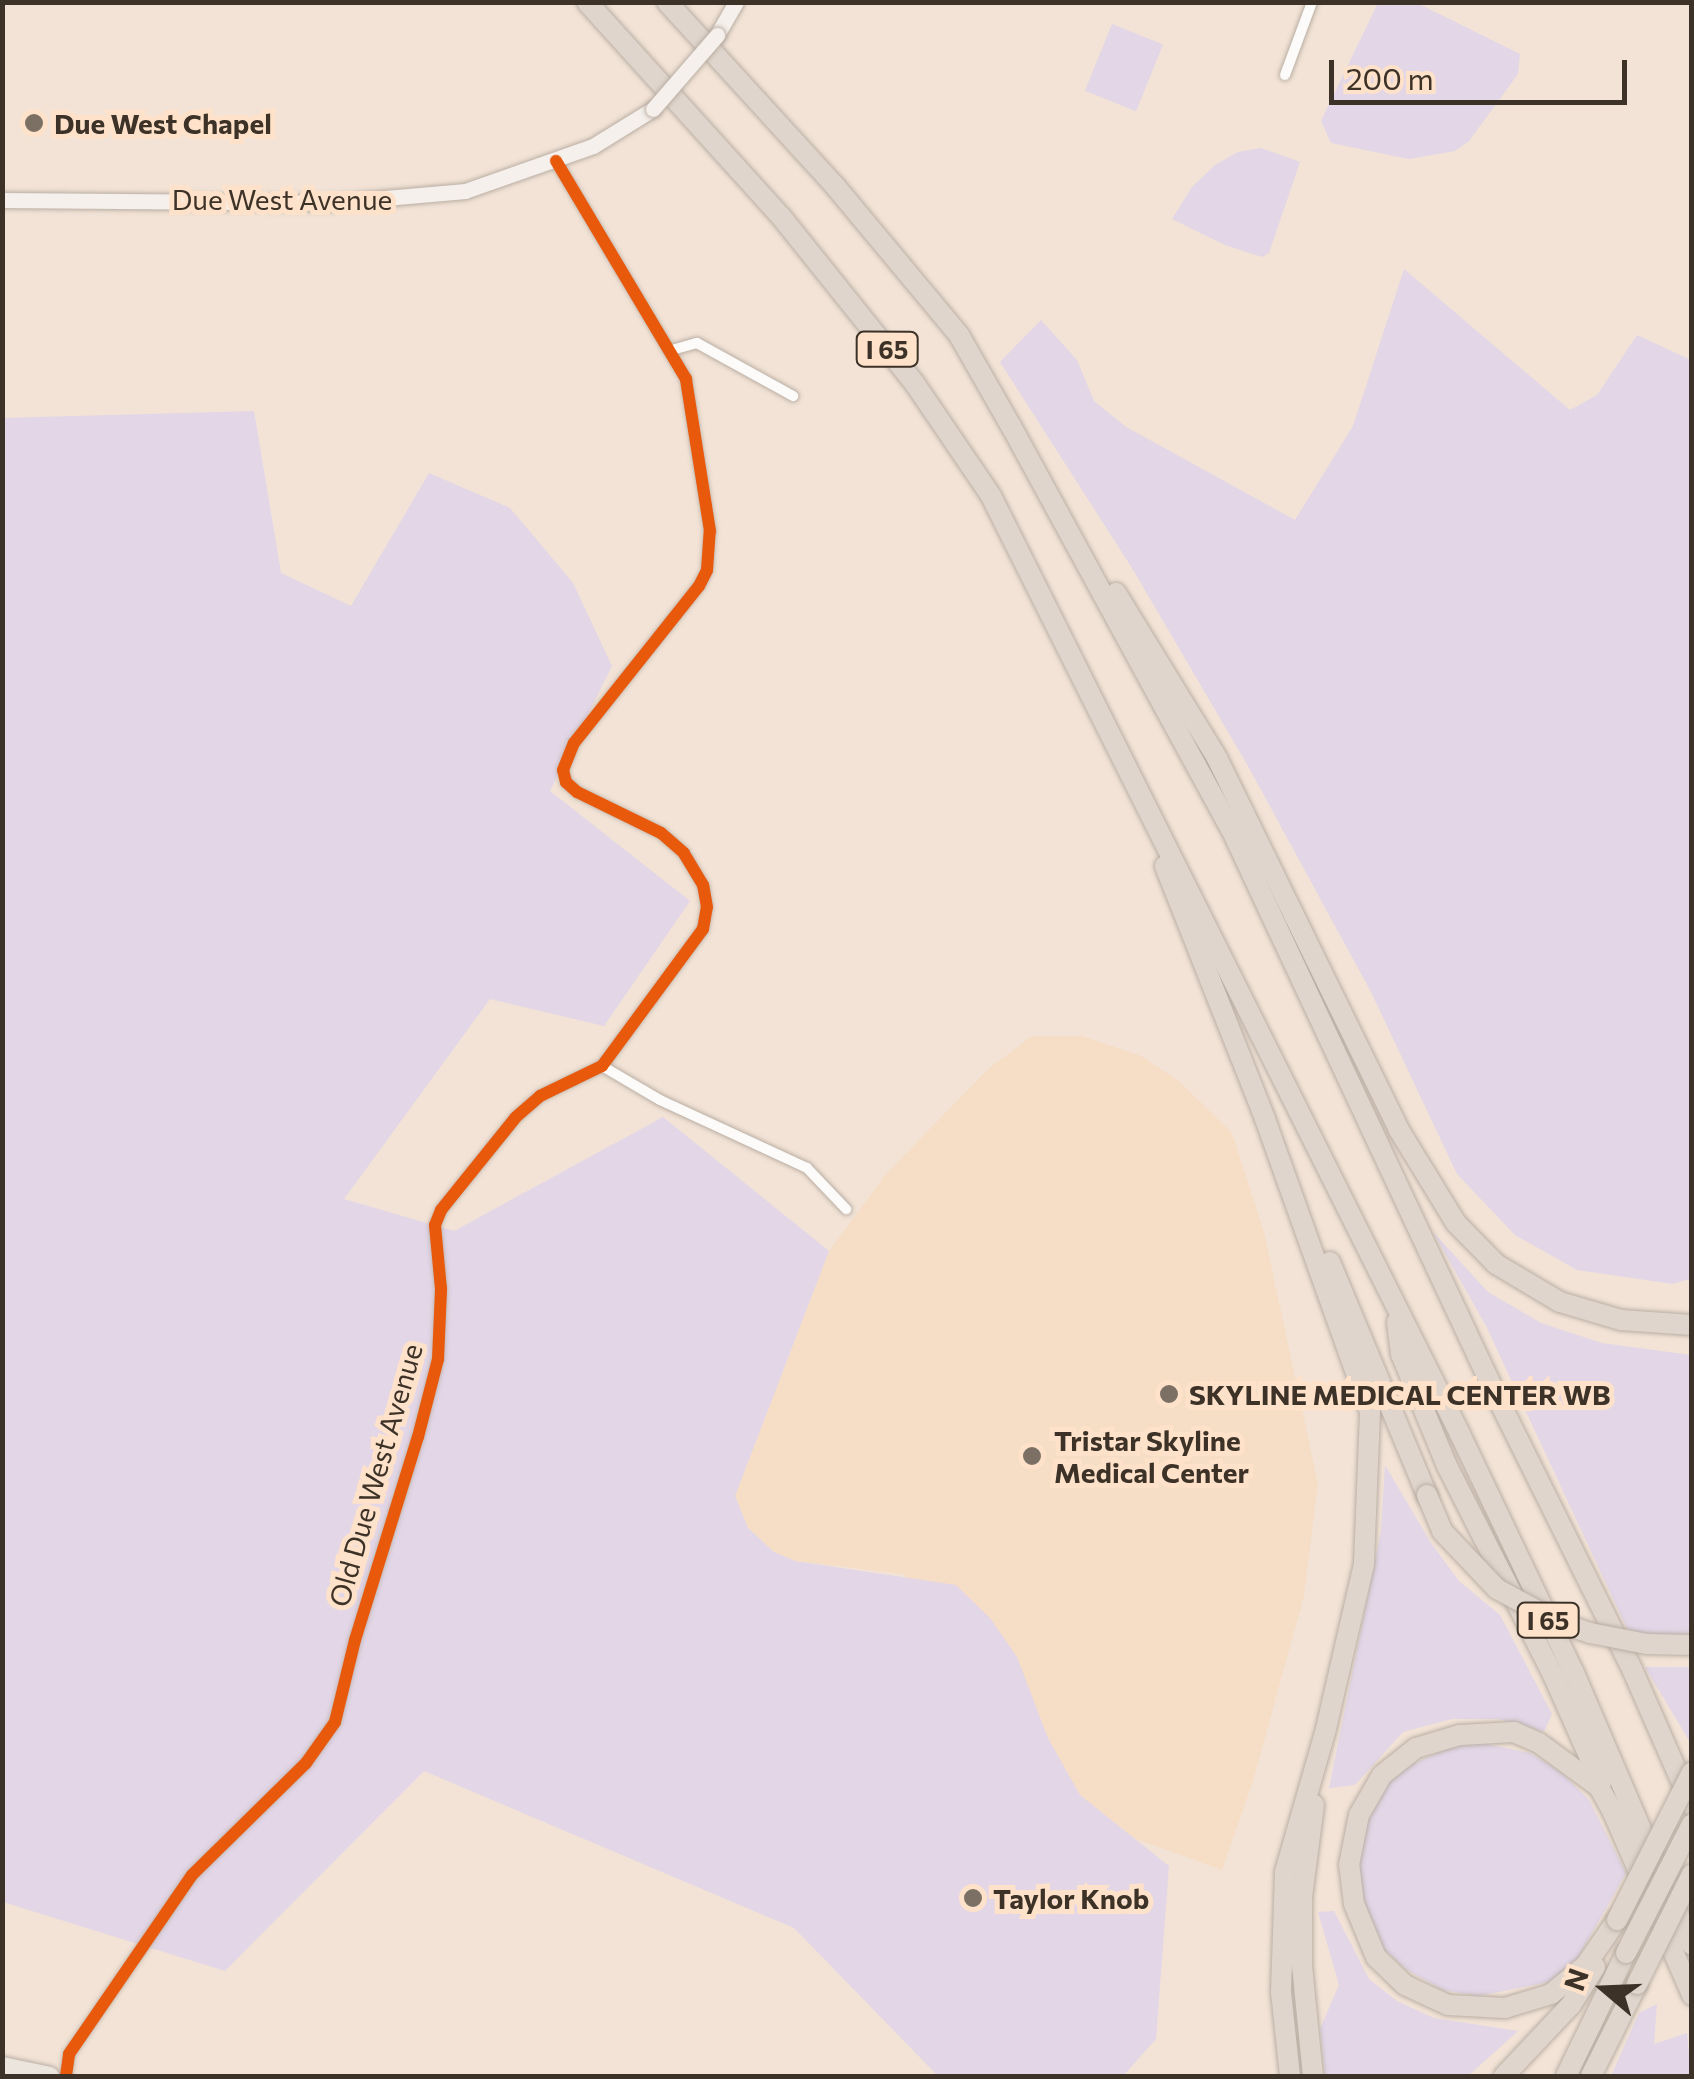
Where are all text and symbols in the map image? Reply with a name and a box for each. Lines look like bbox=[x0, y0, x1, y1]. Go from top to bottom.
scale bar bbox=[1334, 40, 1632, 102]
text: 200 m bbox=[1346, 59, 1434, 96]
place label: Due West Chapel bbox=[54, 106, 272, 140]
marker: Due West Chapel bbox=[23, 112, 45, 134]
street label: Due West Avenue bbox=[172, 182, 392, 216]
road number: I 65 bbox=[854, 329, 920, 369]
street label: Old Due West Avenue bbox=[321, 1340, 429, 1610]
place label: SKYLINE MEDICAL CENTER WB bbox=[1189, 1377, 1611, 1411]
marker: SKYLINE MEDICAL CENTER WB bbox=[1158, 1383, 1180, 1405]
place label: Tristar Skyline Medical Center bbox=[1054, 1423, 1249, 1489]
marker: Tristar Skyline Medical Center bbox=[1019, 1443, 1045, 1469]
road number: I 65 bbox=[1516, 1600, 1580, 1640]
place label: Taylor Knob bbox=[993, 1881, 1149, 1915]
marker: Taylor Knob bbox=[962, 1887, 984, 1909]
north arrow bbox=[1554, 1939, 1654, 2039]
text: N bbox=[1556, 1964, 1595, 1995]

